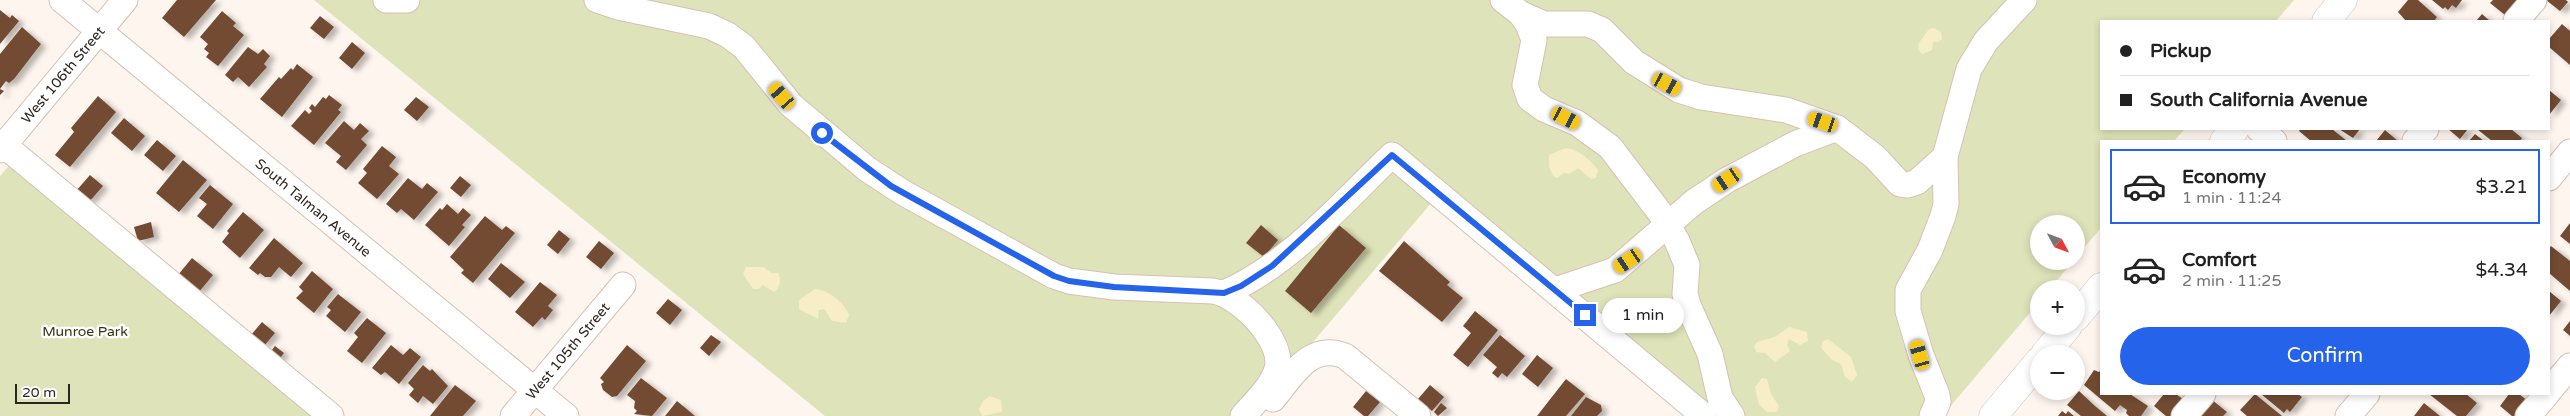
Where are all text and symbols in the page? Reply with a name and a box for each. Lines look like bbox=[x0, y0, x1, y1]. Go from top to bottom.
street label: West 106th Street bbox=[17, 22, 108, 127]
text: Pickup bbox=[2150, 40, 2211, 62]
car bbox=[1650, 70, 1683, 98]
car bbox=[766, 80, 797, 112]
text: South California Avenue bbox=[2150, 89, 2367, 111]
car bbox=[1549, 105, 1582, 131]
car bbox=[1806, 110, 1839, 134]
route start bbox=[811, 122, 833, 144]
street label: South Talman Avenue bbox=[252, 155, 375, 260]
icon: car bbox=[2122, 164, 2167, 209]
car bbox=[1710, 165, 1743, 195]
text: Economy bbox=[2182, 166, 2266, 188]
text: $3.21 bbox=[2476, 176, 2528, 198]
text: 1 min · 11:24 bbox=[2182, 188, 2281, 208]
north arrow bbox=[2030, 215, 2085, 270]
map controls bbox=[2030, 215, 2085, 400]
car bbox=[1611, 246, 1644, 276]
icon: car bbox=[2122, 247, 2167, 292]
text: Comfort bbox=[2182, 249, 2256, 271]
text: $4.34 bbox=[2476, 259, 2528, 281]
text: 2 min · 11:25 bbox=[2182, 271, 2281, 291]
button: + bbox=[2030, 280, 2085, 335]
callout: 1 min bbox=[1602, 298, 1685, 332]
street label: West 105th Street bbox=[522, 299, 614, 403]
route end bbox=[1574, 304, 1596, 326]
text: 1 min bbox=[1622, 305, 1664, 325]
park label: Munroe Park bbox=[42, 323, 128, 340]
button: Confirm bbox=[2120, 327, 2530, 385]
car bbox=[1908, 339, 1931, 371]
button: − bbox=[2030, 345, 2085, 400]
scale bar bbox=[15, 381, 70, 404]
text: 20 m bbox=[22, 384, 56, 401]

